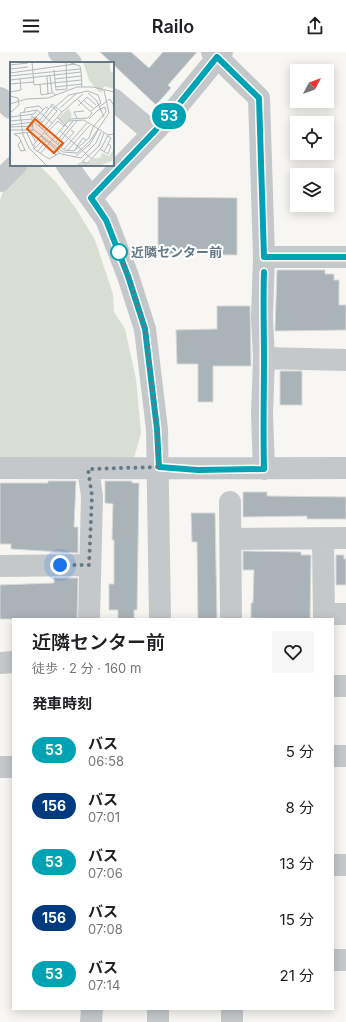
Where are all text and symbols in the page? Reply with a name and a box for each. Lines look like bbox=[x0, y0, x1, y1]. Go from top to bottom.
icon: menu bbox=[20, 15, 42, 37]
icon: share bbox=[304, 15, 326, 37]
text: Railo bbox=[152, 16, 194, 37]
inset map bbox=[10, 62, 114, 166]
north arrow bbox=[290, 64, 334, 108]
map controls bbox=[290, 64, 334, 212]
line badge: 53 bbox=[151, 103, 187, 129]
text: 53 bbox=[160, 107, 178, 124]
button: locate bbox=[290, 116, 334, 160]
button: layers bbox=[290, 168, 334, 212]
marker: 近隣センター前 bbox=[110, 243, 128, 261]
place label: 近隣センター前 bbox=[131, 244, 222, 260]
your location bbox=[50, 555, 70, 575]
text: 近隣センター前 bbox=[32, 631, 165, 654]
button: heart bbox=[272, 631, 314, 673]
text: 徒歩 · 2 分 · 160 m bbox=[32, 660, 141, 676]
text: 発車時刻 bbox=[32, 694, 92, 713]
text: バス bbox=[88, 734, 118, 753]
text: 53 bbox=[45, 741, 63, 758]
text: 5 分 bbox=[286, 742, 314, 761]
text: 06:58 bbox=[88, 753, 124, 769]
text: バス bbox=[88, 790, 118, 809]
text: 156 bbox=[42, 797, 66, 814]
text: 8 分 bbox=[286, 798, 314, 817]
text: 07:01 bbox=[88, 809, 120, 825]
text: バス bbox=[88, 846, 118, 865]
text: 53 bbox=[45, 853, 63, 870]
text: 13 分 bbox=[279, 854, 314, 873]
text: 07:06 bbox=[88, 865, 123, 881]
text: バス bbox=[88, 902, 118, 921]
text: 156 bbox=[42, 909, 66, 926]
text: 15 分 bbox=[280, 910, 314, 929]
text: 07:08 bbox=[88, 921, 123, 937]
text: バス bbox=[88, 958, 118, 977]
text: 53 bbox=[45, 965, 63, 982]
text: 21 分 bbox=[280, 966, 314, 985]
text: 07:14 bbox=[88, 977, 120, 993]

